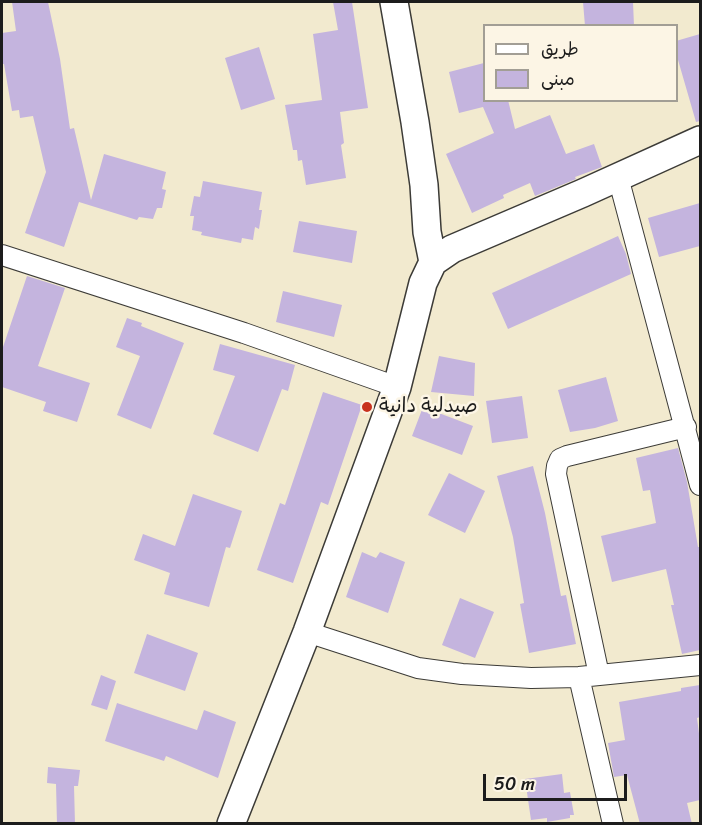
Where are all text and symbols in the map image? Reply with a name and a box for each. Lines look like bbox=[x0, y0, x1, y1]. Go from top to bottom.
legend bbox=[483, 24, 678, 102]
text: طريق bbox=[541, 33, 579, 65]
text: مبنى bbox=[541, 63, 575, 95]
place label: صيدلية دانية bbox=[379, 395, 477, 419]
marker: صيدلية دانية bbox=[360, 400, 374, 414]
scale bar bbox=[486, 762, 630, 800]
text: 50 m bbox=[494, 768, 535, 800]

